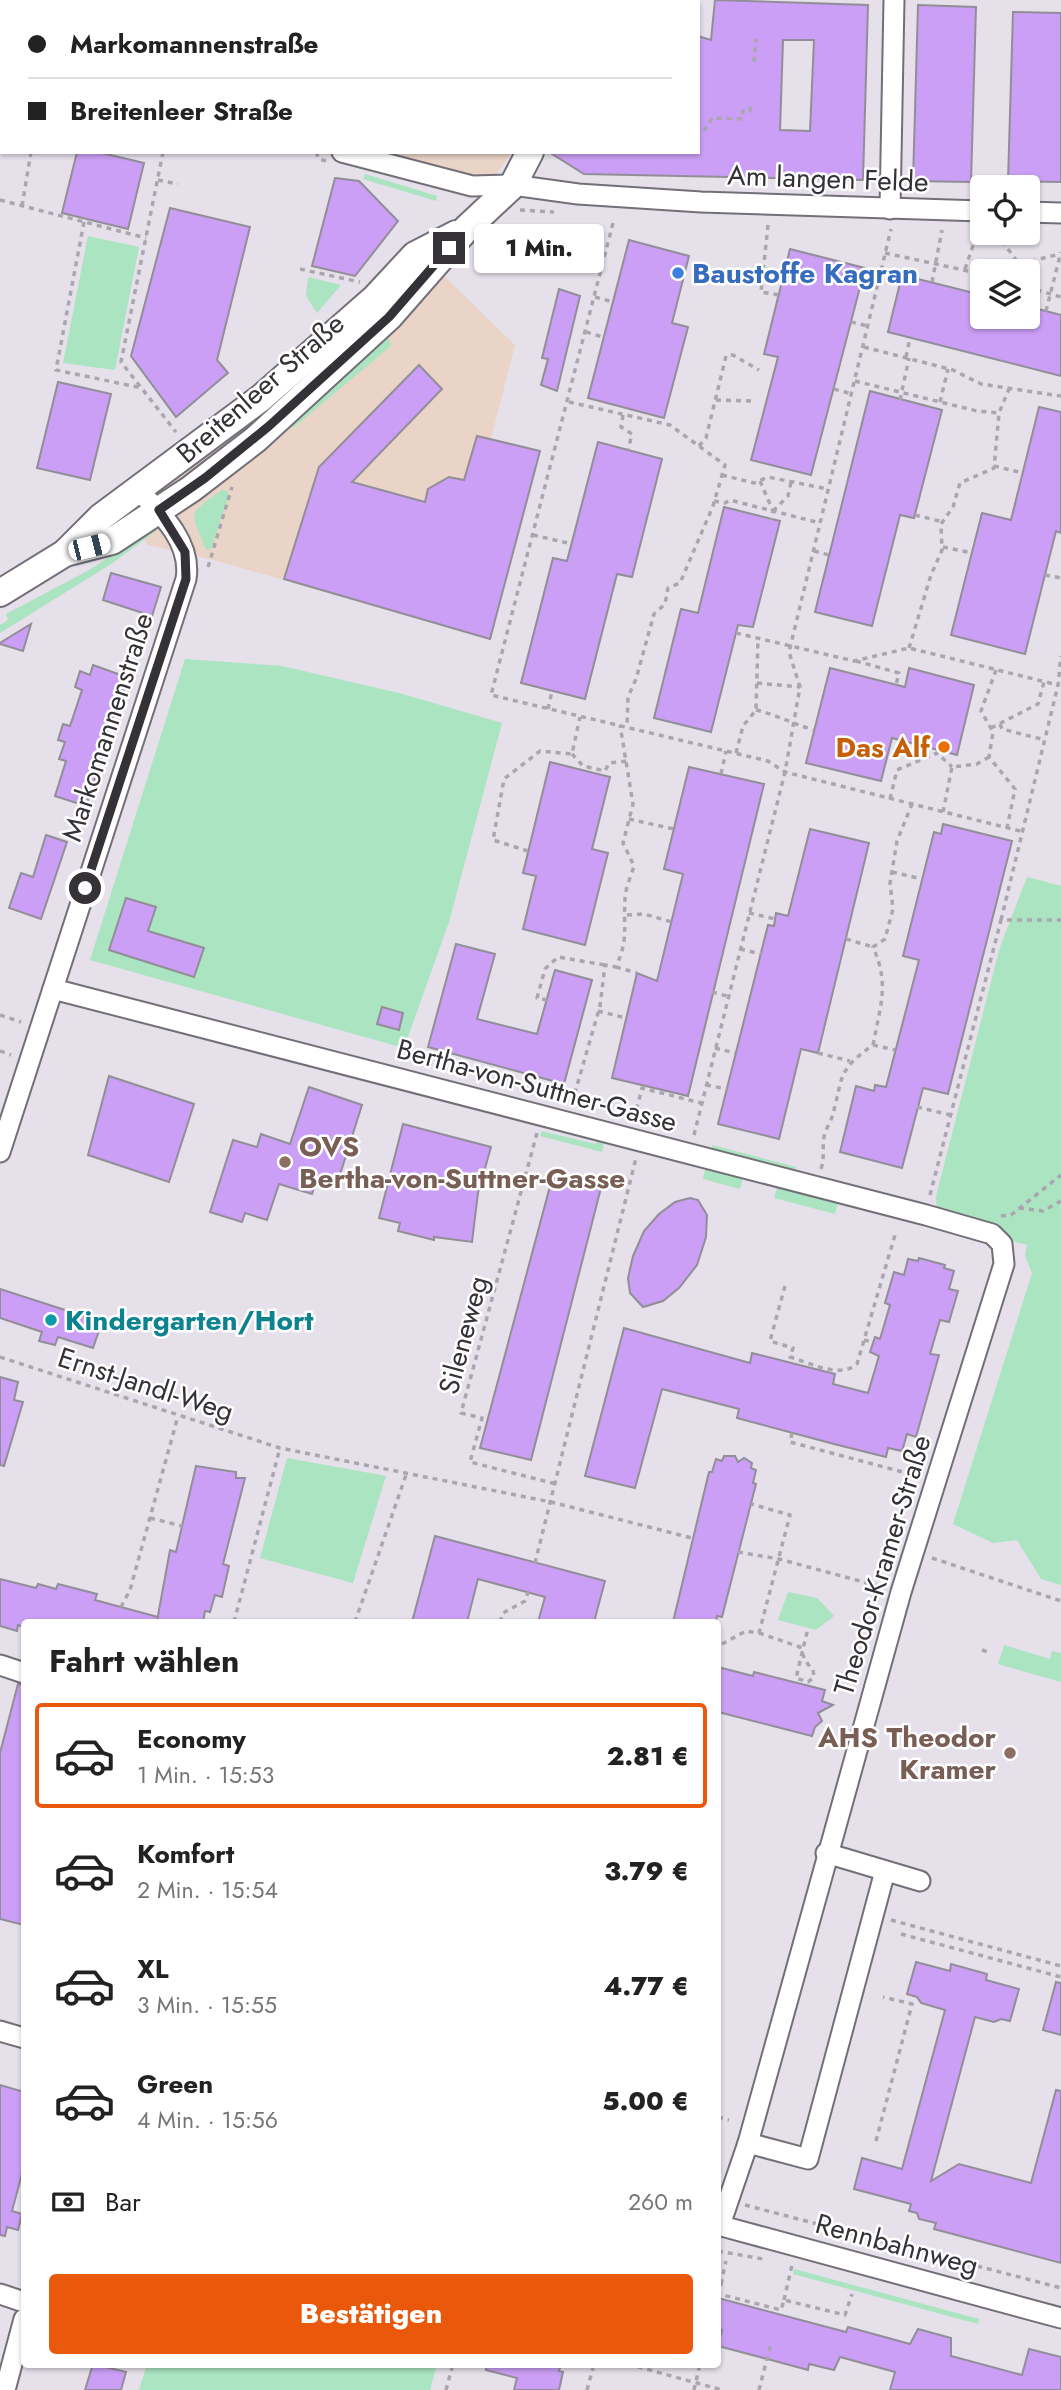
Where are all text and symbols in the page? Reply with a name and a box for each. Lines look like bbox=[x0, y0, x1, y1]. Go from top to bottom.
text: Markomannenstraße bbox=[70, 25, 318, 63]
text: Breitenleer Straße bbox=[70, 92, 293, 130]
street label: Am langen Felde bbox=[727, 155, 929, 202]
map controls bbox=[970, 175, 1040, 329]
button: locate bbox=[970, 175, 1040, 245]
callout: 1 Min. bbox=[474, 224, 603, 272]
text: 1 Min. bbox=[505, 231, 573, 265]
route end bbox=[433, 232, 465, 264]
place label: Baustoffe Kagran bbox=[692, 253, 918, 294]
button: layers bbox=[970, 259, 1040, 329]
marker: Baustoffe Kagran bbox=[670, 265, 686, 281]
street label: Breitenleer Straße bbox=[167, 304, 353, 473]
car bbox=[67, 532, 112, 562]
street label: Markomannenstraße bbox=[51, 608, 164, 847]
place label: Das Alf bbox=[835, 727, 931, 768]
marker: Das Alf bbox=[936, 739, 952, 755]
route start bbox=[69, 872, 101, 904]
street label: Bertha-von-Suttner-Gasse bbox=[392, 1028, 681, 1143]
place label: OVS Bertha-von-Suttner-Gasse bbox=[299, 1126, 625, 1199]
marker: OVS Bertha-von-Suttner-Gasse bbox=[277, 1154, 293, 1170]
street label: Sileneweg bbox=[428, 1271, 499, 1399]
place label: Kindergarten/Hort bbox=[65, 1300, 314, 1341]
marker: Kindergarten/Hort bbox=[43, 1312, 59, 1328]
street label: Ernst-Jandl-Weg bbox=[53, 1337, 239, 1432]
street label: Theodor-Kramer-Straße bbox=[823, 1430, 942, 1700]
text: Fahrt wählen bbox=[49, 1638, 239, 1684]
place label: AHS Theodor Kramer bbox=[817, 1717, 996, 1790]
text: Economy bbox=[137, 1720, 246, 1758]
icon: car bbox=[53, 1724, 116, 1787]
text: 2.81 € bbox=[607, 1737, 689, 1775]
marker: AHS Theodor Kramer bbox=[1002, 1745, 1018, 1761]
text: 1 Min. · 15:53 bbox=[137, 1758, 274, 1792]
text: Komfort bbox=[137, 1835, 234, 1873]
icon: car bbox=[53, 1839, 116, 1902]
text: 3.79 € bbox=[604, 1852, 689, 1890]
text: 2 Min. · 15:54 bbox=[137, 1873, 278, 1907]
text: XL bbox=[137, 1950, 169, 1988]
icon: car bbox=[53, 1954, 116, 2017]
text: 4.77 € bbox=[603, 1967, 689, 2005]
text: 3 Min. · 15:55 bbox=[137, 1988, 277, 2022]
text: Green bbox=[137, 2065, 213, 2103]
icon: car bbox=[53, 2069, 116, 2132]
text: 5.00 € bbox=[602, 2082, 689, 2120]
text: 4 Min. · 15:56 bbox=[137, 2103, 278, 2137]
icon: cash bbox=[49, 2183, 87, 2221]
text: Bar bbox=[105, 2183, 141, 2221]
text: 260 m bbox=[628, 2185, 693, 2219]
street label: Rennbahnweg bbox=[811, 2203, 983, 2286]
button: Bestätigen bbox=[49, 2274, 693, 2354]

